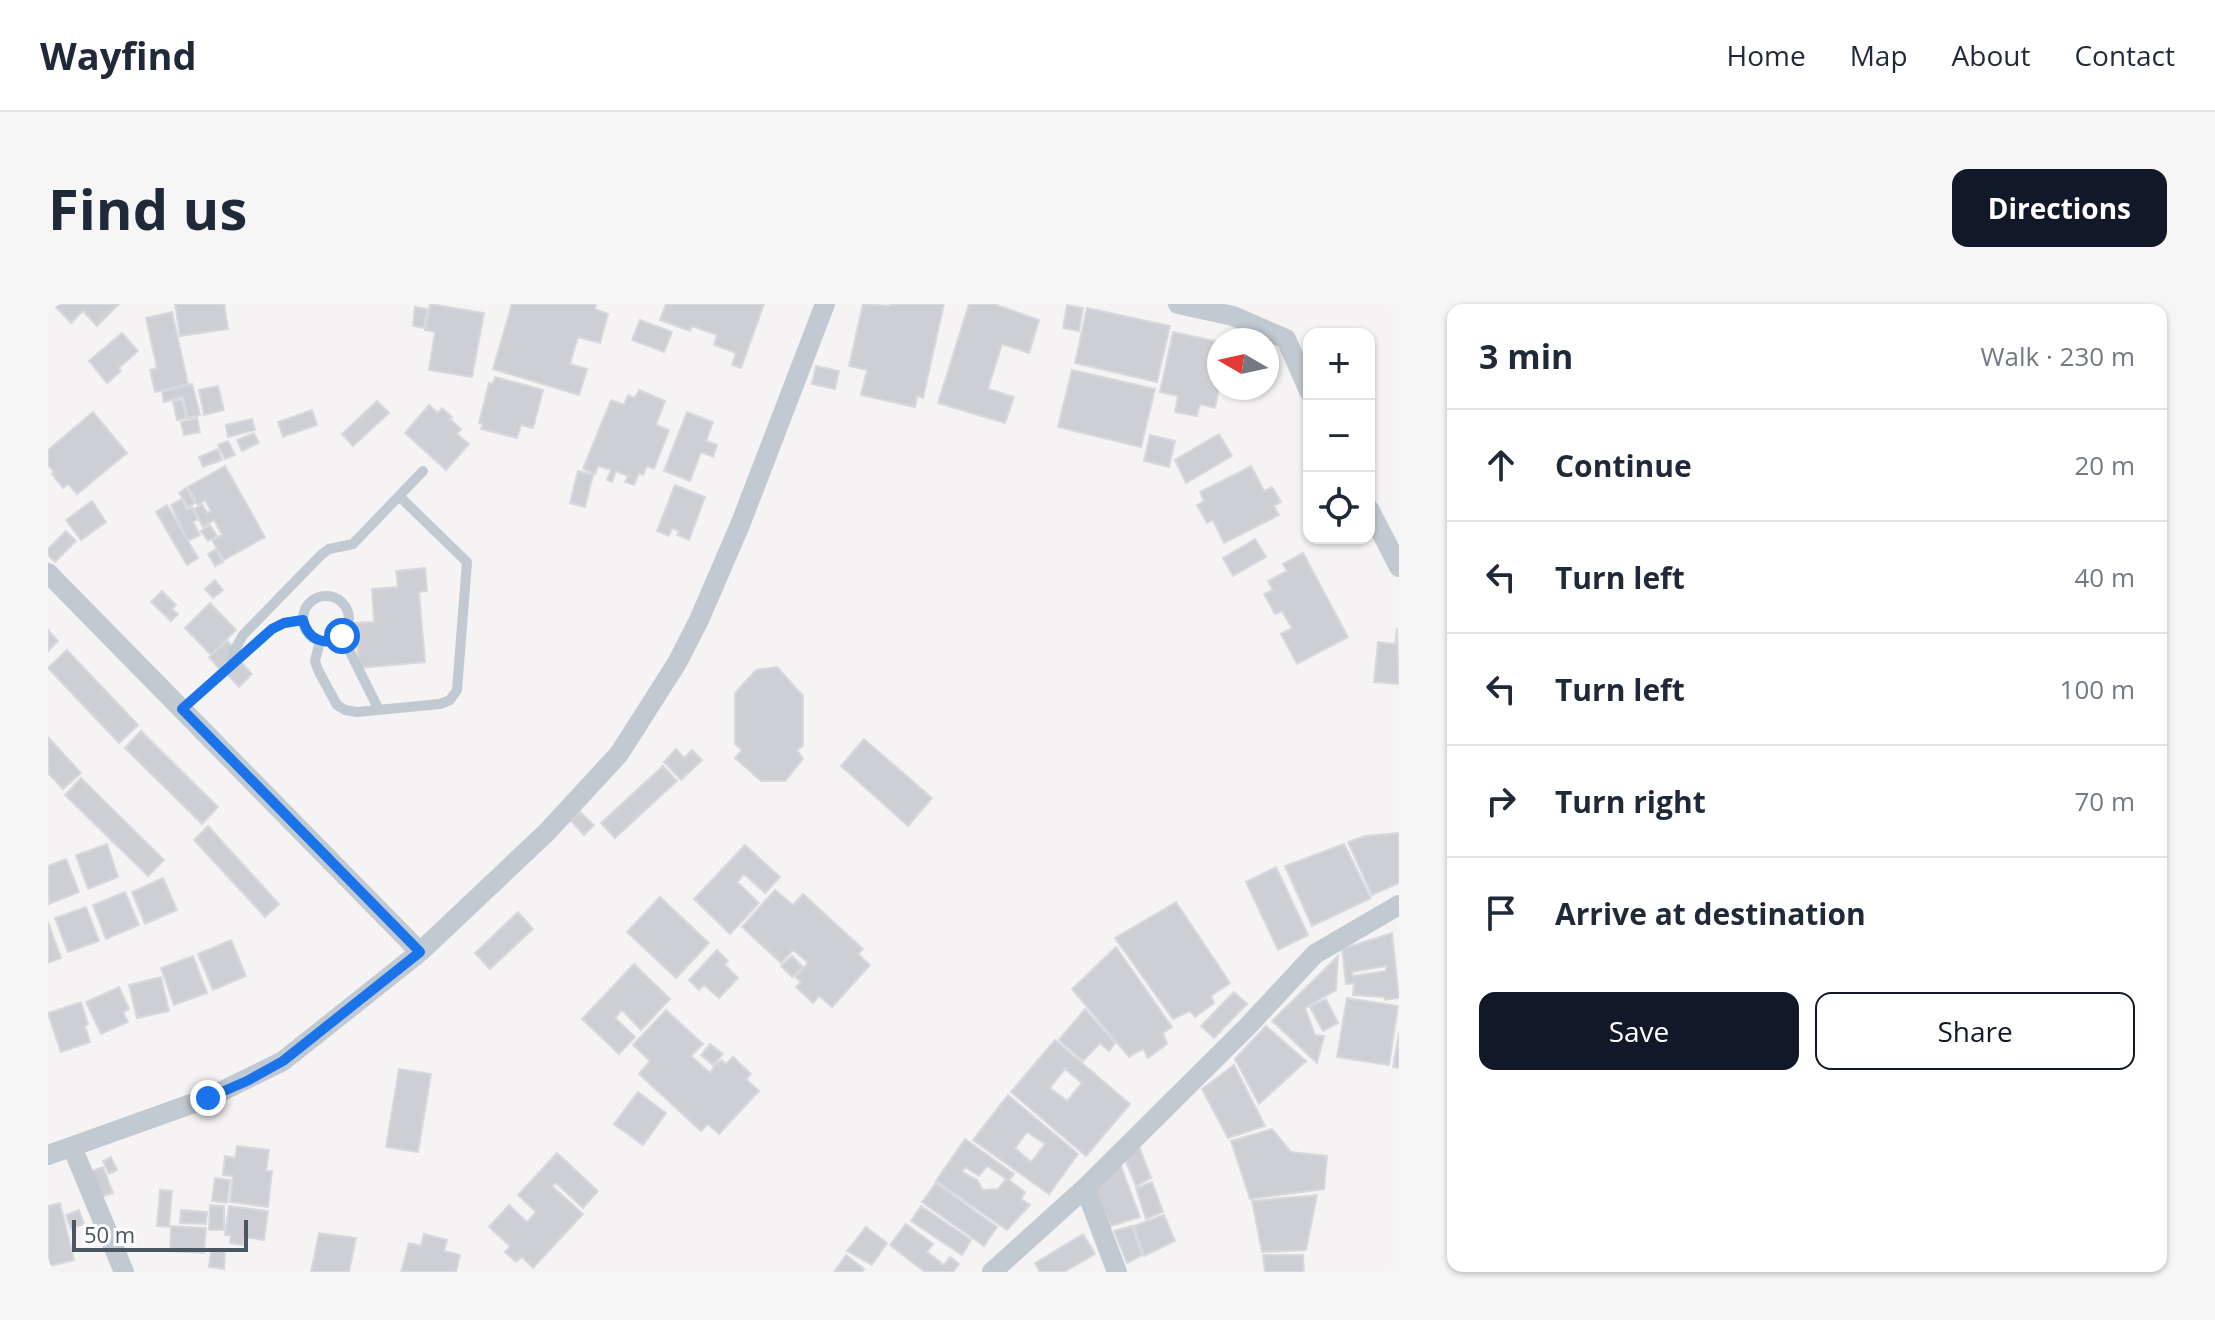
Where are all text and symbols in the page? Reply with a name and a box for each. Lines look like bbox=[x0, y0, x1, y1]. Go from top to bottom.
text: Wayfind bbox=[40, 29, 197, 81]
text: Home bbox=[1727, 36, 1806, 74]
text: Map bbox=[1850, 36, 1908, 74]
text: About bbox=[1952, 36, 2030, 74]
text: Contact bbox=[2074, 36, 2175, 74]
button: Directions bbox=[1952, 169, 2167, 247]
text: Find us bbox=[48, 170, 247, 246]
north arrow bbox=[1207, 328, 1279, 400]
map controls bbox=[1303, 328, 1375, 544]
button: + bbox=[1303, 328, 1375, 400]
text: 3 min bbox=[1479, 333, 1573, 379]
text: Walk · 230 m bbox=[1981, 338, 2135, 374]
button: − bbox=[1303, 400, 1375, 472]
icon: ahead bbox=[1479, 443, 1523, 487]
text: Continue bbox=[1555, 445, 1692, 486]
text: 20 m bbox=[2074, 447, 2135, 483]
button: locate bbox=[1303, 472, 1375, 544]
icon: left bbox=[1479, 555, 1523, 599]
text: Turn left bbox=[1555, 557, 1685, 598]
text: 40 m bbox=[2074, 559, 2135, 595]
route start bbox=[324, 618, 360, 654]
icon: left bbox=[1479, 667, 1523, 711]
text: Turn left bbox=[1555, 669, 1685, 710]
text: 100 m bbox=[2060, 671, 2135, 707]
icon: right bbox=[1479, 779, 1523, 823]
text: Turn right bbox=[1555, 781, 1706, 822]
text: 70 m bbox=[2074, 783, 2135, 819]
icon: arrive bbox=[1479, 891, 1523, 935]
text: Arrive at destination bbox=[1555, 893, 1866, 934]
button: Save bbox=[1479, 992, 1799, 1070]
button: Share bbox=[1815, 992, 2135, 1070]
route end bbox=[190, 1080, 226, 1116]
scale bar bbox=[72, 1216, 248, 1252]
text: 50 m bbox=[84, 1219, 135, 1249]

